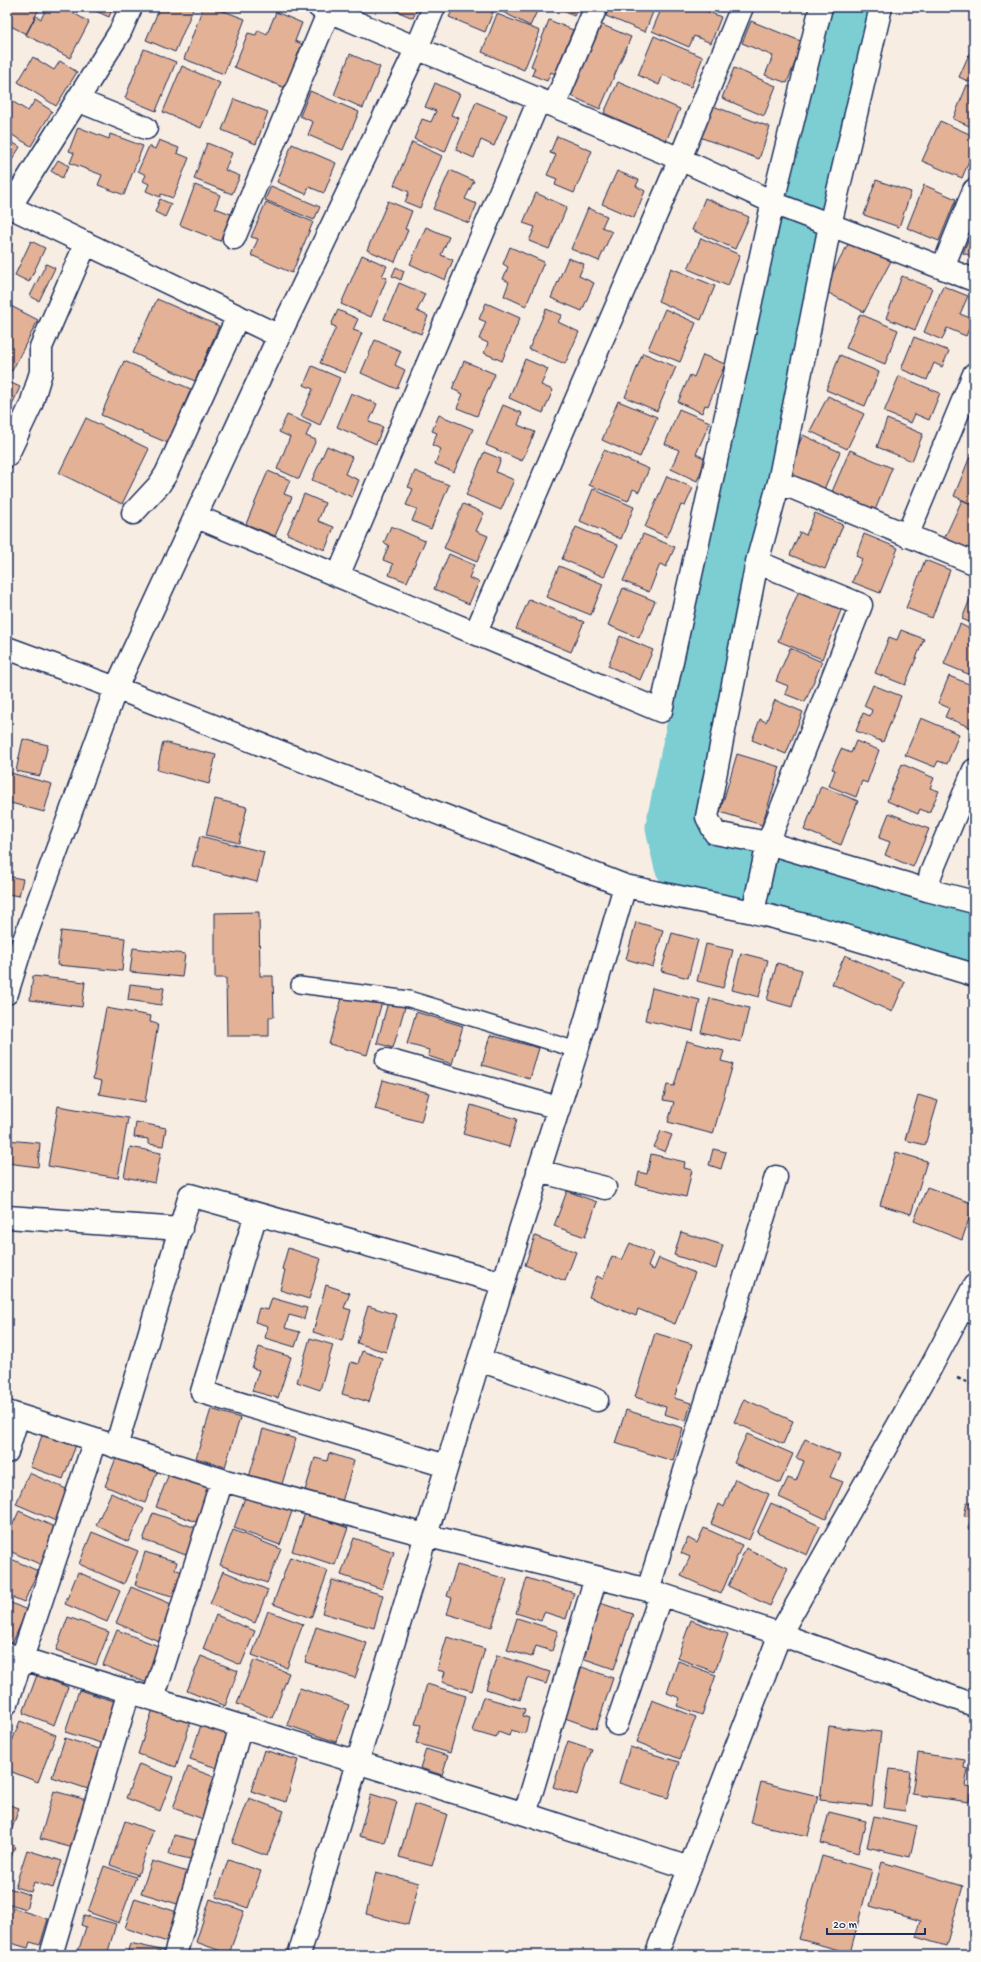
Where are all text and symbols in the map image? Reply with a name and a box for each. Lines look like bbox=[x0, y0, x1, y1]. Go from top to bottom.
scale bar bbox=[827, 1910, 925, 1936]
text: 20 m bbox=[833, 1919, 858, 1933]

